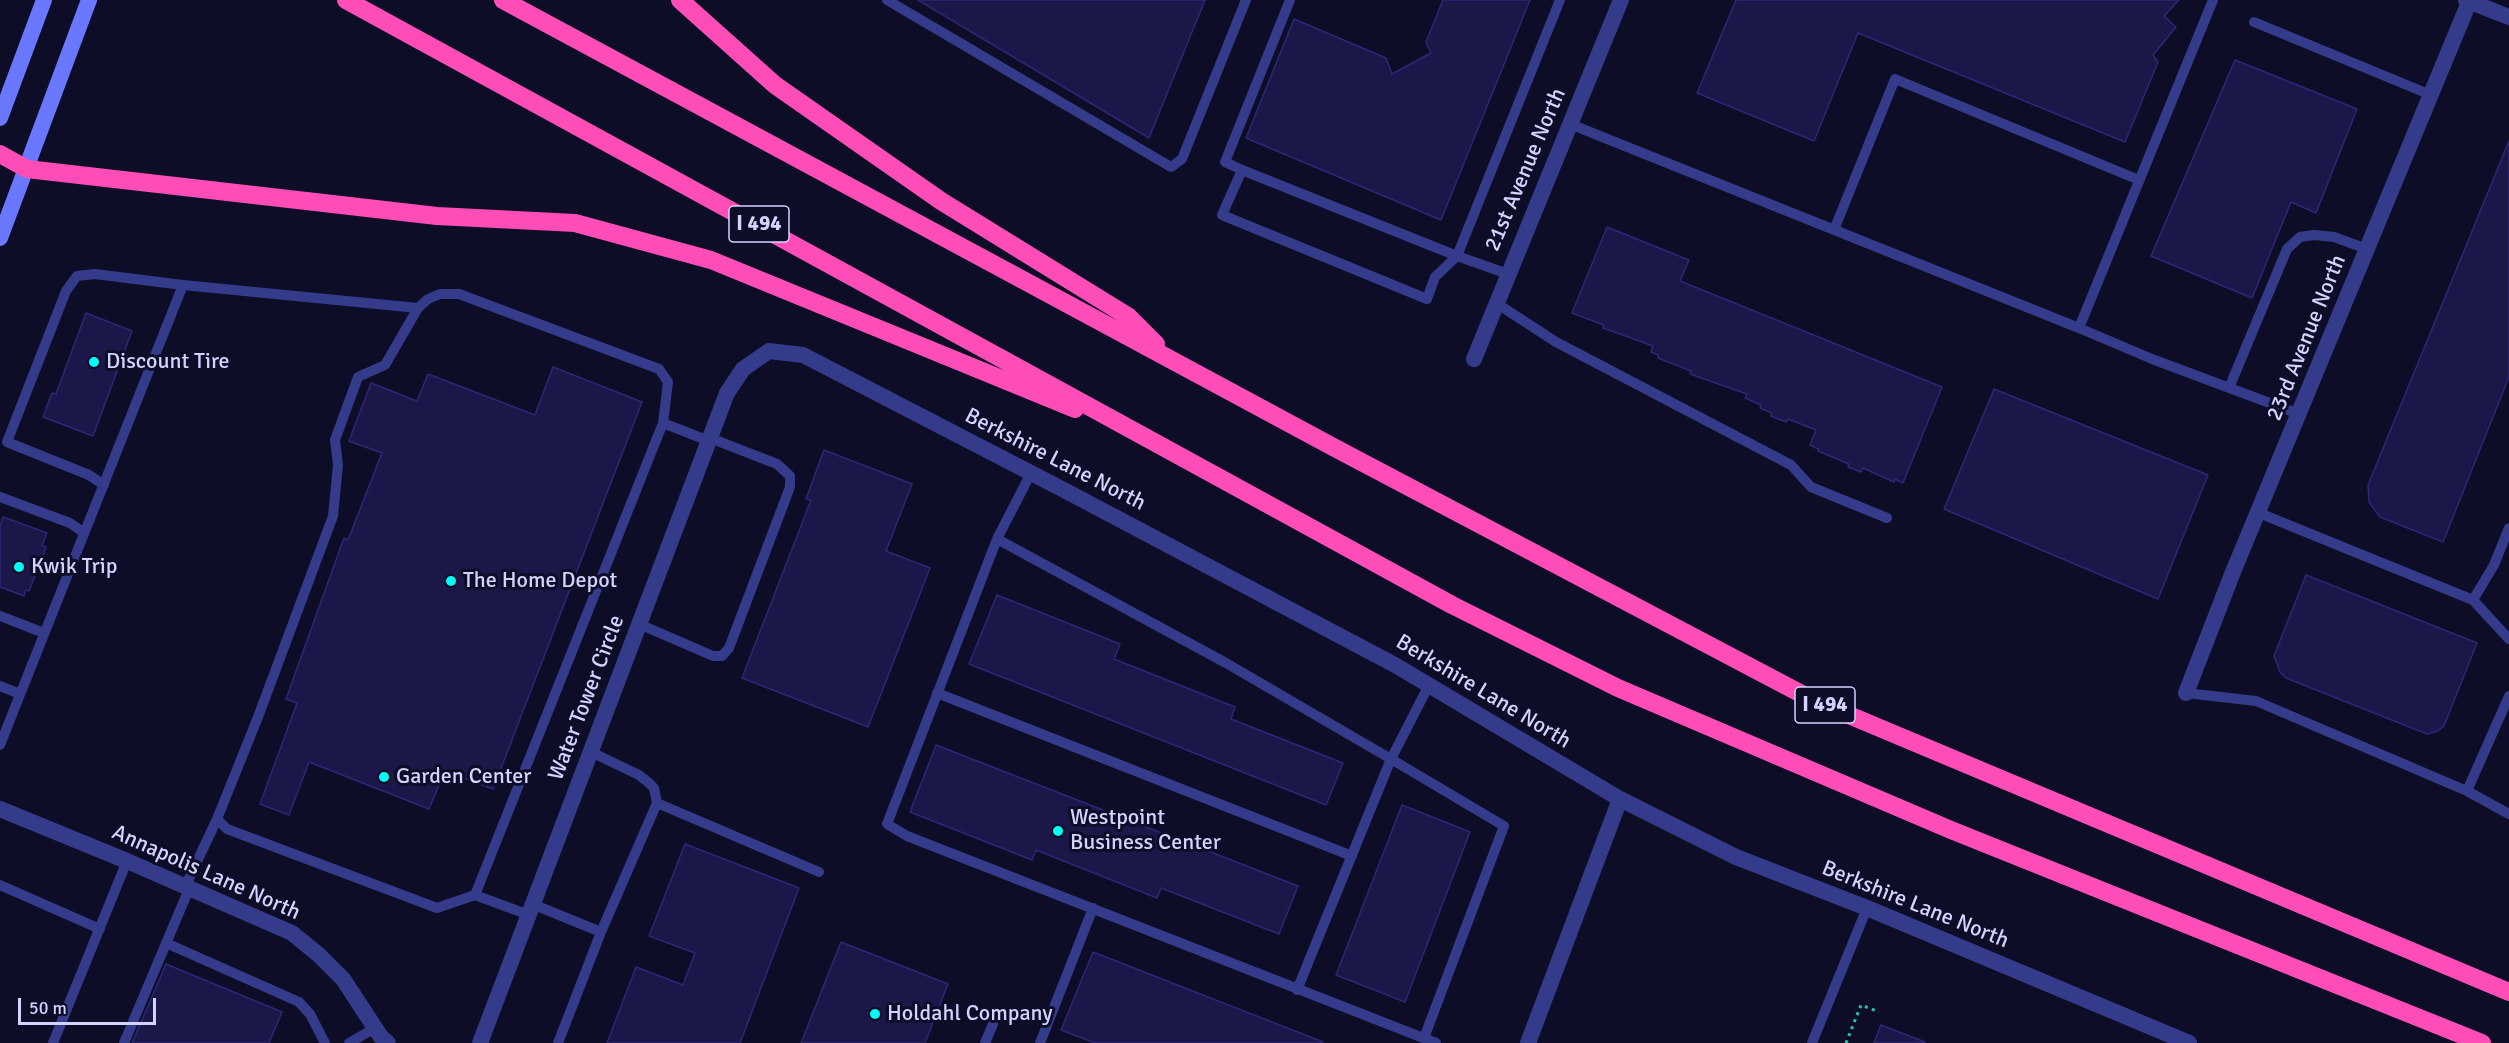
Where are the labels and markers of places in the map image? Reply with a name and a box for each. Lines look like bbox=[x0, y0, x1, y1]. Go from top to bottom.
place label: Discount Tire bbox=[106, 349, 230, 375]
marker: Discount Tire bbox=[87, 355, 101, 369]
place label: Kwik Trip bbox=[31, 554, 117, 580]
marker: Kwik Trip bbox=[12, 560, 26, 574]
place label: The Home Depot bbox=[463, 568, 617, 594]
marker: The Home Depot bbox=[444, 574, 458, 588]
place label: Garden Center bbox=[396, 764, 531, 790]
marker: Garden Center bbox=[377, 770, 391, 784]
place label: Westpoint Business Center bbox=[1070, 805, 1221, 856]
marker: Westpoint Business Center bbox=[1051, 824, 1065, 838]
place label: Holdahl Company bbox=[887, 1001, 1053, 1027]
marker: Holdahl Company bbox=[868, 1007, 882, 1021]

